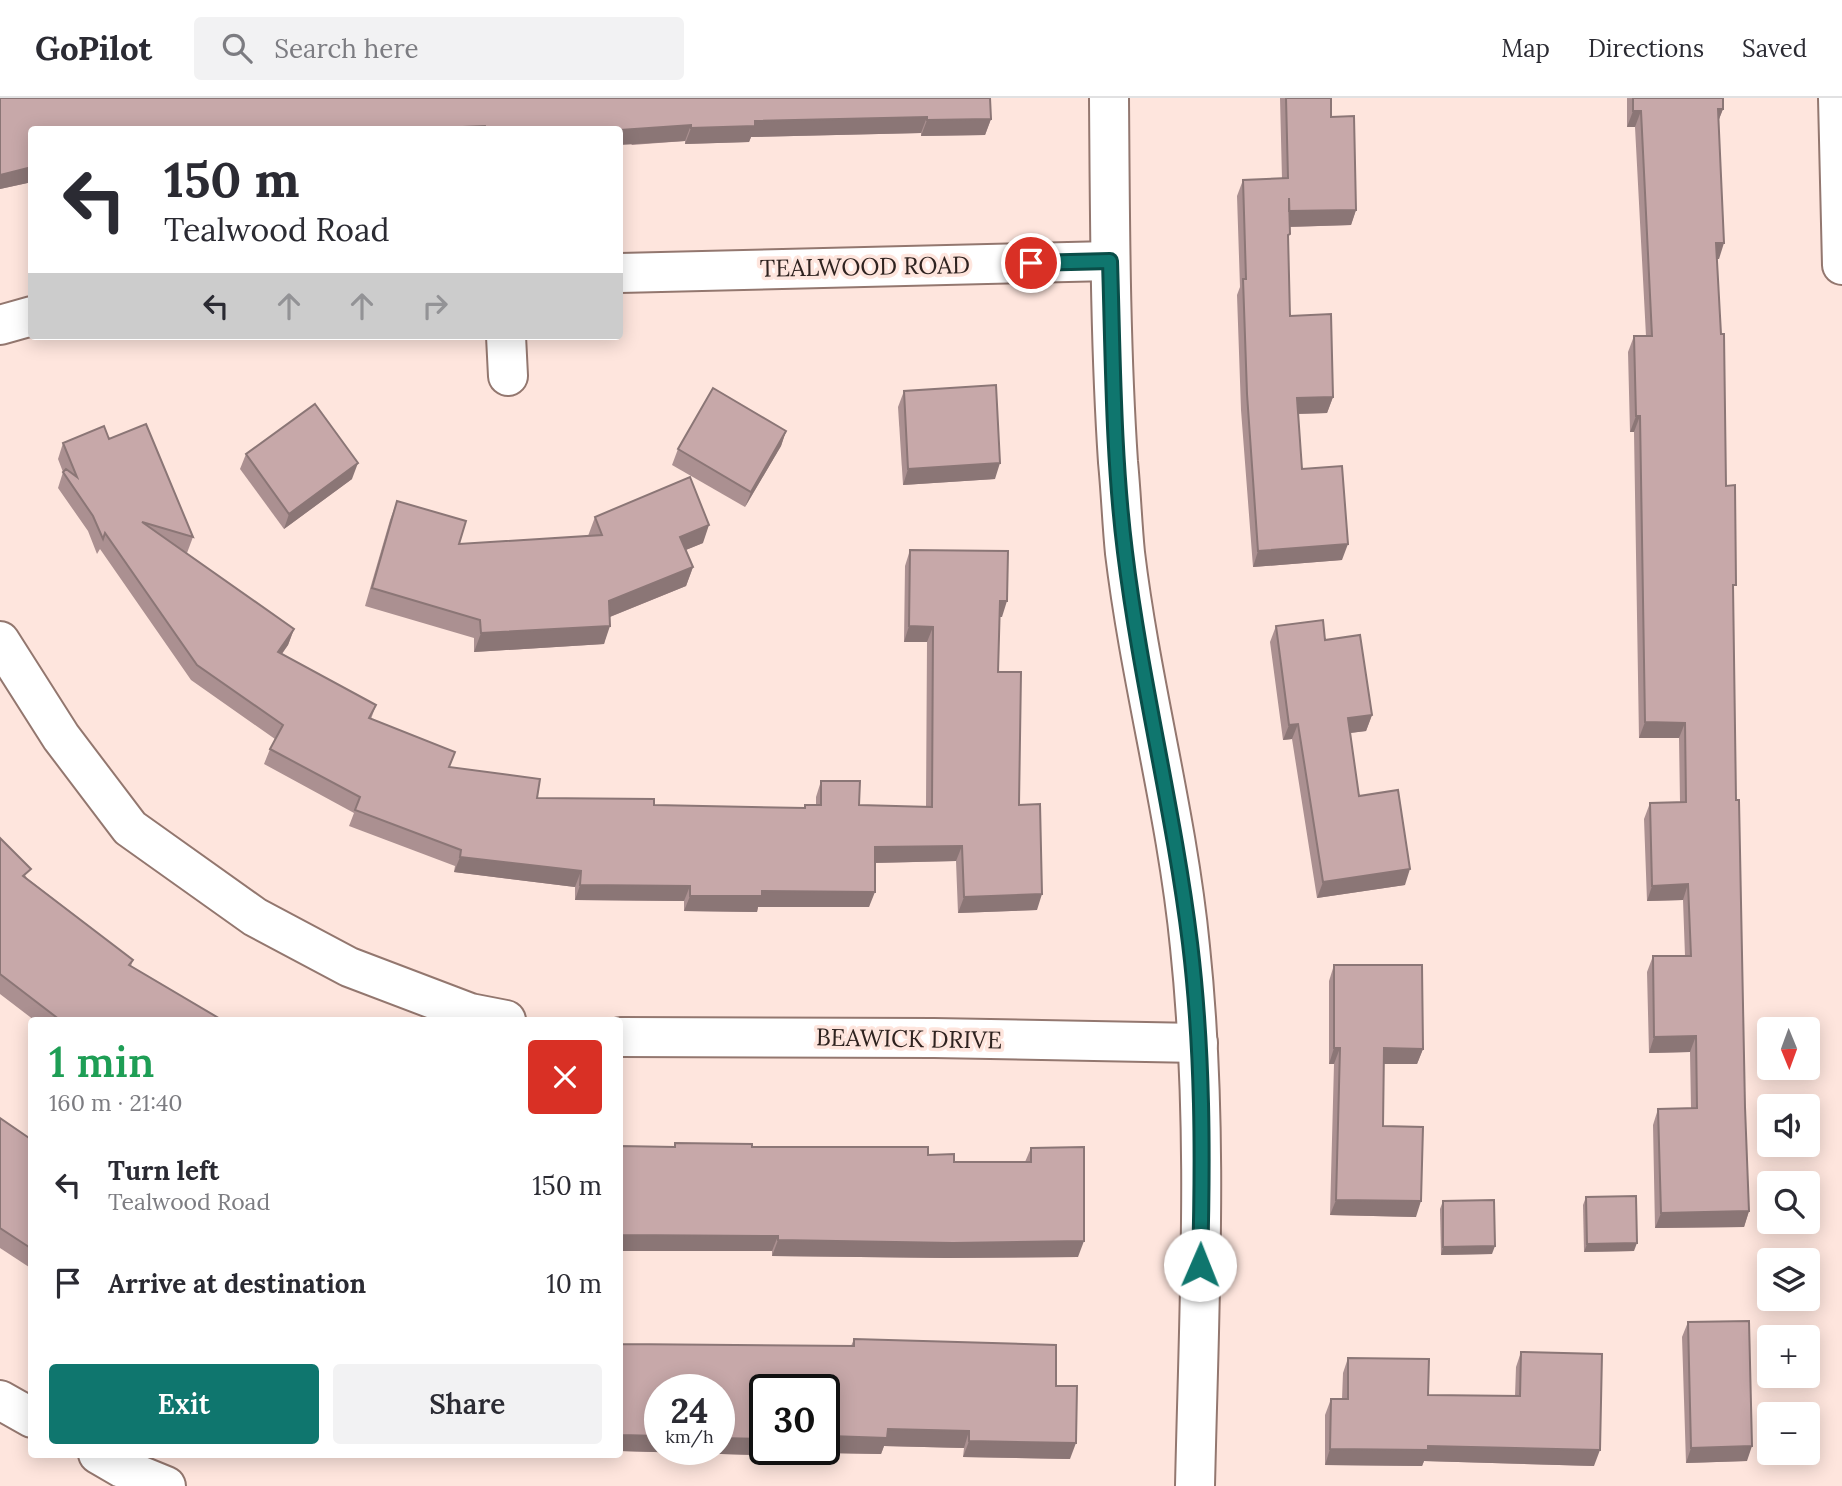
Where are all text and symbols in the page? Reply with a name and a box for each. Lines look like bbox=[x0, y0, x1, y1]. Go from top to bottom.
search box bbox=[194, 17, 684, 80]
text: GoPilot bbox=[35, 27, 152, 69]
icon: search bbox=[218, 29, 256, 67]
text: Search here bbox=[274, 32, 419, 65]
text: Map bbox=[1501, 33, 1550, 64]
text: Directions bbox=[1588, 33, 1704, 64]
text: Saved bbox=[1742, 33, 1807, 64]
text: 150 m bbox=[164, 148, 300, 210]
icon: left bbox=[49, 154, 140, 245]
text: Tealwood Road bbox=[164, 209, 390, 250]
pin bbox=[1001, 233, 1061, 293]
icon: arrive bbox=[1012, 244, 1050, 282]
street label: TEALWOOD ROAD bbox=[760, 249, 970, 284]
icon: left bbox=[197, 287, 235, 325]
icon: ahead bbox=[270, 287, 308, 325]
icon: ahead bbox=[343, 287, 381, 325]
icon: right bbox=[416, 287, 454, 325]
north arrow bbox=[1757, 1017, 1820, 1080]
map controls bbox=[1757, 1017, 1820, 1465]
street label: BEAWICK DRIVE bbox=[816, 1021, 1002, 1056]
text: 1 min bbox=[49, 1035, 154, 1089]
button: close bbox=[528, 1040, 602, 1114]
text: 160 m · 21:40 bbox=[49, 1088, 183, 1117]
button: sound bbox=[1757, 1094, 1820, 1157]
text: Turn left bbox=[108, 1154, 219, 1187]
icon: left bbox=[49, 1166, 87, 1204]
text: 150 m bbox=[532, 1169, 602, 1202]
button: search bbox=[1757, 1171, 1820, 1234]
text: Tealwood Road bbox=[108, 1187, 270, 1216]
position arrow bbox=[1163, 1228, 1237, 1302]
button: layers bbox=[1757, 1248, 1820, 1311]
icon: arrive bbox=[49, 1264, 87, 1302]
text: Arrive at destination bbox=[108, 1267, 366, 1300]
text: 10 m bbox=[546, 1267, 602, 1300]
button: + bbox=[1757, 1325, 1820, 1388]
button: Exit bbox=[49, 1364, 319, 1444]
button: Share bbox=[333, 1364, 602, 1444]
speed limit sign: 30 bbox=[749, 1374, 840, 1465]
text: 24 bbox=[671, 1388, 708, 1433]
button: − bbox=[1757, 1402, 1820, 1465]
text: km/h bbox=[665, 1425, 714, 1448]

